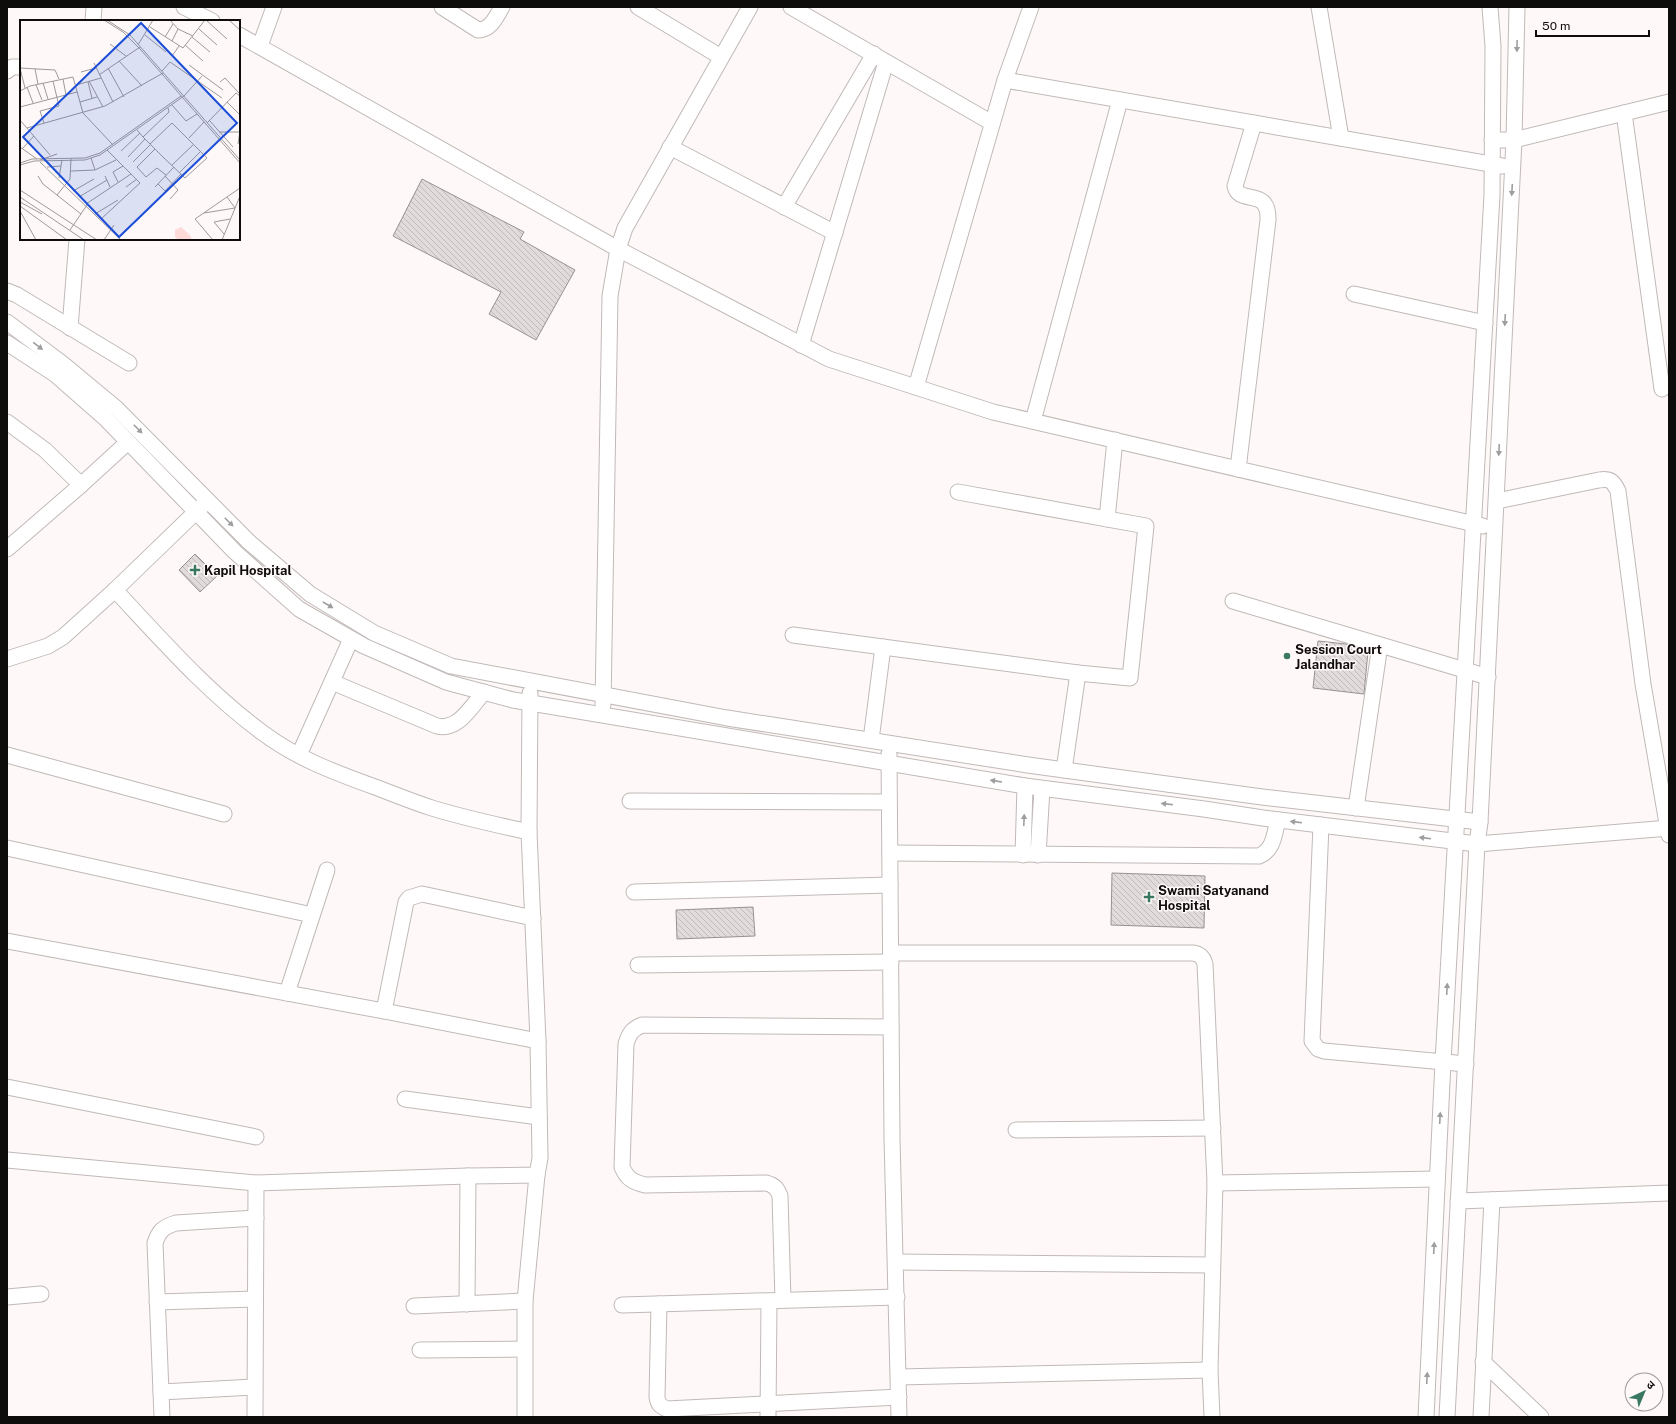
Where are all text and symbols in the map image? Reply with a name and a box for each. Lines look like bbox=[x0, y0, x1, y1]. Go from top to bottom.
scale bar bbox=[1536, 12, 1649, 38]
text: 50 m bbox=[1542, 19, 1570, 33]
inset map bbox=[20, 20, 240, 240]
one-way arrow bbox=[1514, 40, 1520, 53]
one-way arrow bbox=[1509, 184, 1515, 197]
one-way arrow bbox=[1502, 314, 1509, 326]
one-way arrow bbox=[33, 342, 44, 350]
one-way arrow bbox=[133, 424, 143, 434]
one-way arrow bbox=[1496, 443, 1502, 456]
one-way arrow bbox=[224, 517, 234, 527]
place label: Kapil Hospital bbox=[204, 563, 292, 578]
marker: Kapil Hospital bbox=[189, 564, 201, 576]
one-way arrow bbox=[322, 602, 334, 609]
place label: Session Court Jalandhar bbox=[1295, 642, 1382, 672]
marker: Session Court Jalandhar bbox=[1282, 651, 1292, 661]
one-way arrow bbox=[990, 778, 1002, 784]
one-way arrow bbox=[1161, 801, 1173, 807]
one-way arrow bbox=[1021, 813, 1027, 826]
one-way arrow bbox=[1289, 819, 1302, 825]
one-way arrow bbox=[1419, 835, 1431, 841]
place label: Swami Satyanand Hospital bbox=[1158, 883, 1269, 913]
marker: Swami Satyanand Hospital bbox=[1143, 891, 1155, 903]
one-way arrow bbox=[1444, 983, 1451, 995]
one-way arrow bbox=[1437, 1112, 1444, 1124]
one-way arrow bbox=[1430, 1242, 1437, 1254]
one-way arrow bbox=[1424, 1372, 1431, 1384]
north arrow bbox=[1624, 1372, 1664, 1412]
text: उ bbox=[1644, 1378, 1658, 1392]

